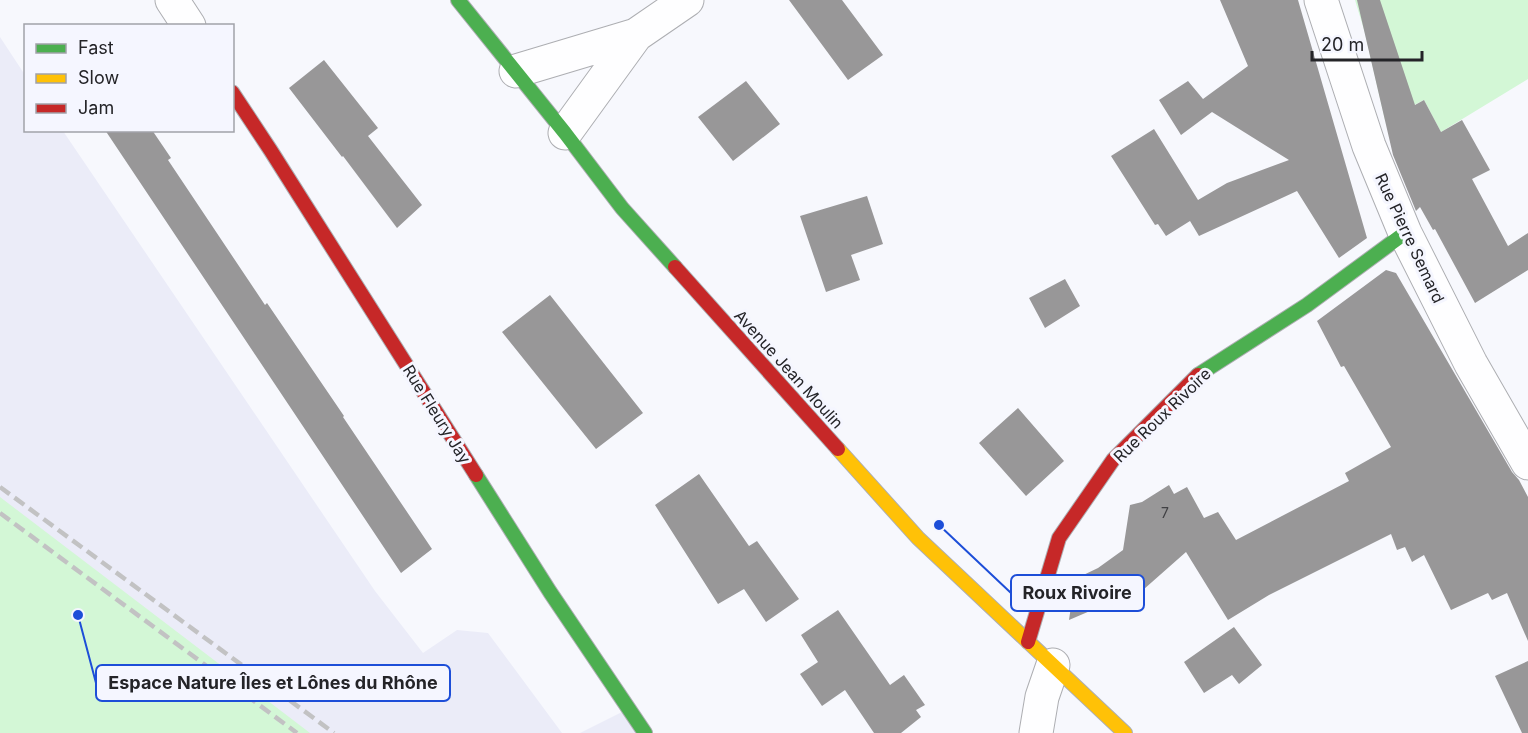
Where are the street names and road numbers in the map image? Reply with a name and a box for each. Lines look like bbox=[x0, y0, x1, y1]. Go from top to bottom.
street label: Rue Pierre Semard bbox=[1371, 170, 1449, 306]
street label: Avenue Jean Moulin bbox=[730, 305, 848, 433]
street label: Rue Fleury Jay bbox=[399, 361, 475, 467]
street label: Rue Roux Rivoire bbox=[1109, 364, 1215, 466]

